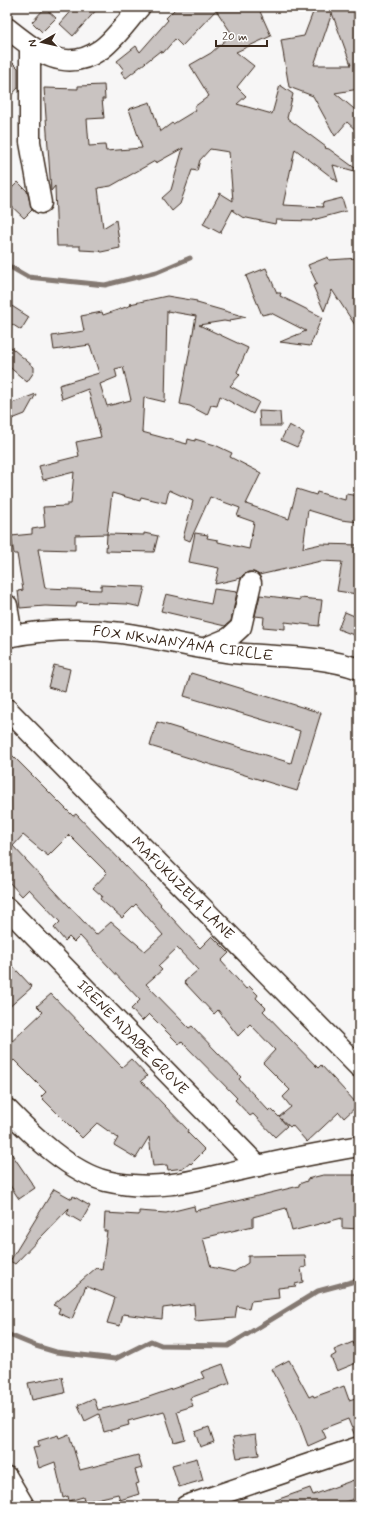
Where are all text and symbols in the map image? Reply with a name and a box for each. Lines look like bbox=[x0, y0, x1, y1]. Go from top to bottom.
north arrow bbox=[22, 22, 62, 62]
scale bar bbox=[216, 22, 267, 48]
text: 20 m bbox=[222, 29, 248, 45]
text: N bbox=[26, 39, 41, 48]
street label: FOX NKWANYANA CIRCLE bbox=[91, 621, 275, 667]
street label: MAFUKUZELA LANE bbox=[127, 833, 238, 945]
street label: IRENE MDABE GROVE bbox=[72, 976, 193, 1100]

